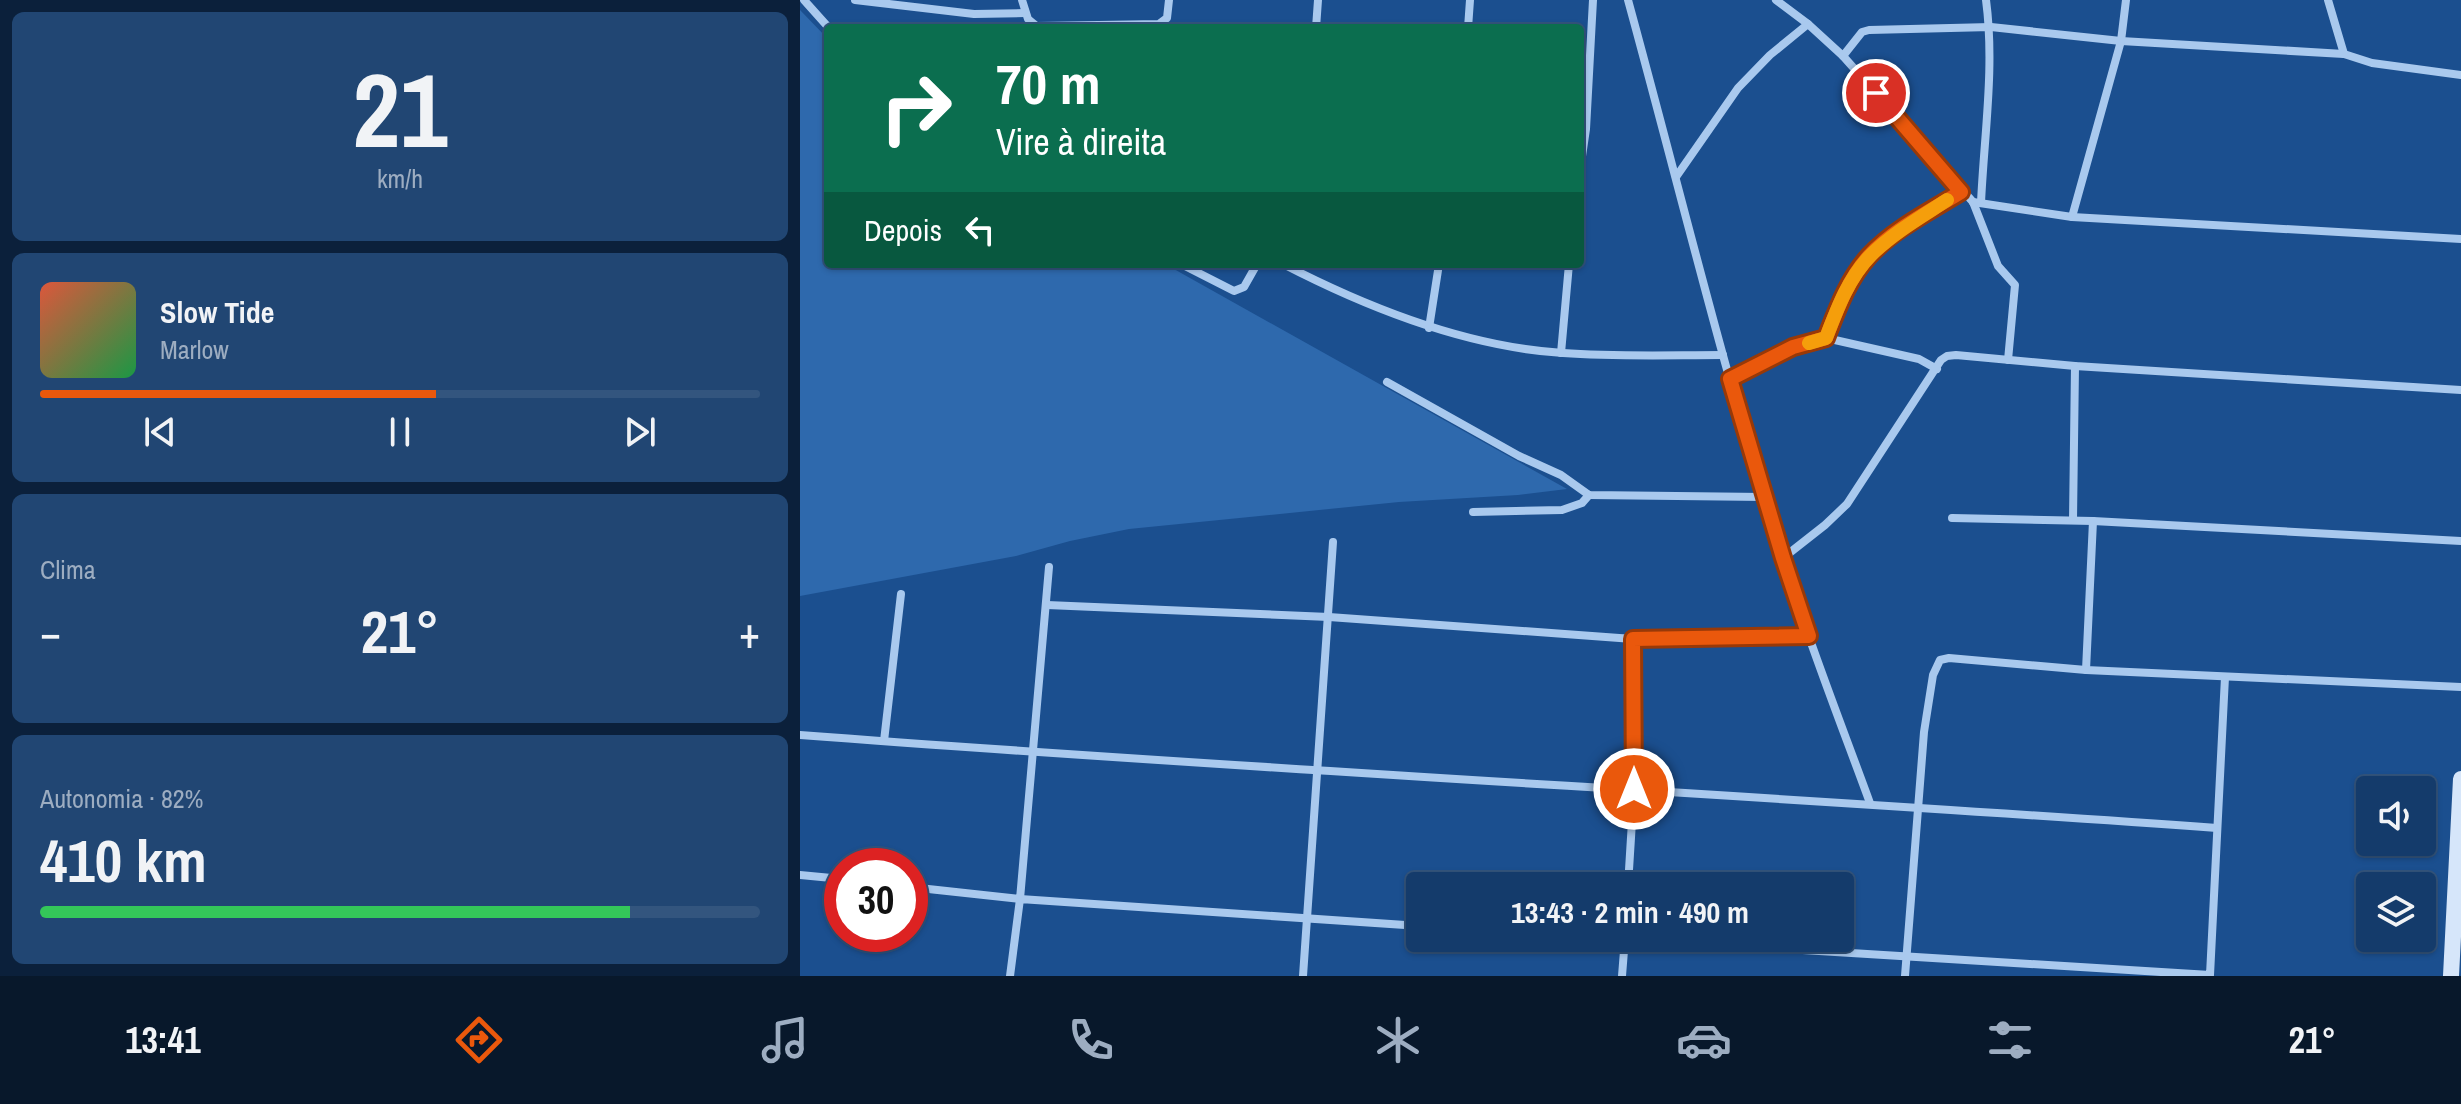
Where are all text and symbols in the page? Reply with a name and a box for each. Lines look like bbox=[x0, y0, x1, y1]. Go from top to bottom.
text: 21 bbox=[353, 39, 447, 179]
text: 70 m bbox=[996, 46, 1101, 121]
icon: right bbox=[864, 56, 968, 160]
pin bbox=[1842, 59, 1910, 127]
icon: arrive bbox=[1854, 71, 1898, 115]
text: Vire à direita bbox=[996, 118, 1166, 166]
text: km/h bbox=[377, 161, 423, 196]
icon: left bbox=[958, 208, 1002, 252]
text: Depois bbox=[864, 210, 942, 250]
text: Slow Tide bbox=[160, 292, 274, 332]
text: Marlow bbox=[160, 332, 229, 367]
icon: previous bbox=[138, 410, 182, 454]
icon: pause bbox=[378, 410, 422, 454]
icon: next bbox=[618, 410, 662, 454]
text: Clima bbox=[40, 552, 96, 587]
text: 21° bbox=[361, 591, 439, 672]
text: − bbox=[40, 602, 61, 662]
text: + bbox=[739, 602, 760, 662]
position arrow bbox=[1592, 747, 1676, 831]
map controls bbox=[2356, 776, 2436, 952]
button: sound bbox=[2356, 776, 2436, 856]
text: Autonomia · 82% bbox=[40, 781, 204, 816]
text: 410 km bbox=[40, 820, 207, 901]
speed limit sign: 30 bbox=[824, 848, 928, 952]
button: layers bbox=[2356, 872, 2436, 952]
text: 13:43 · 2 min · 490 m bbox=[1511, 892, 1749, 932]
icon: directions bbox=[451, 1012, 507, 1068]
icon: music bbox=[757, 1012, 813, 1068]
icon: phone bbox=[1063, 1012, 1119, 1068]
icon: climate bbox=[1370, 1012, 1426, 1068]
icon: car bbox=[1676, 1012, 1732, 1068]
icon: filters bbox=[1982, 1012, 2038, 1068]
text: 13:41 bbox=[125, 1016, 201, 1064]
text: 21° bbox=[2289, 1016, 2336, 1064]

